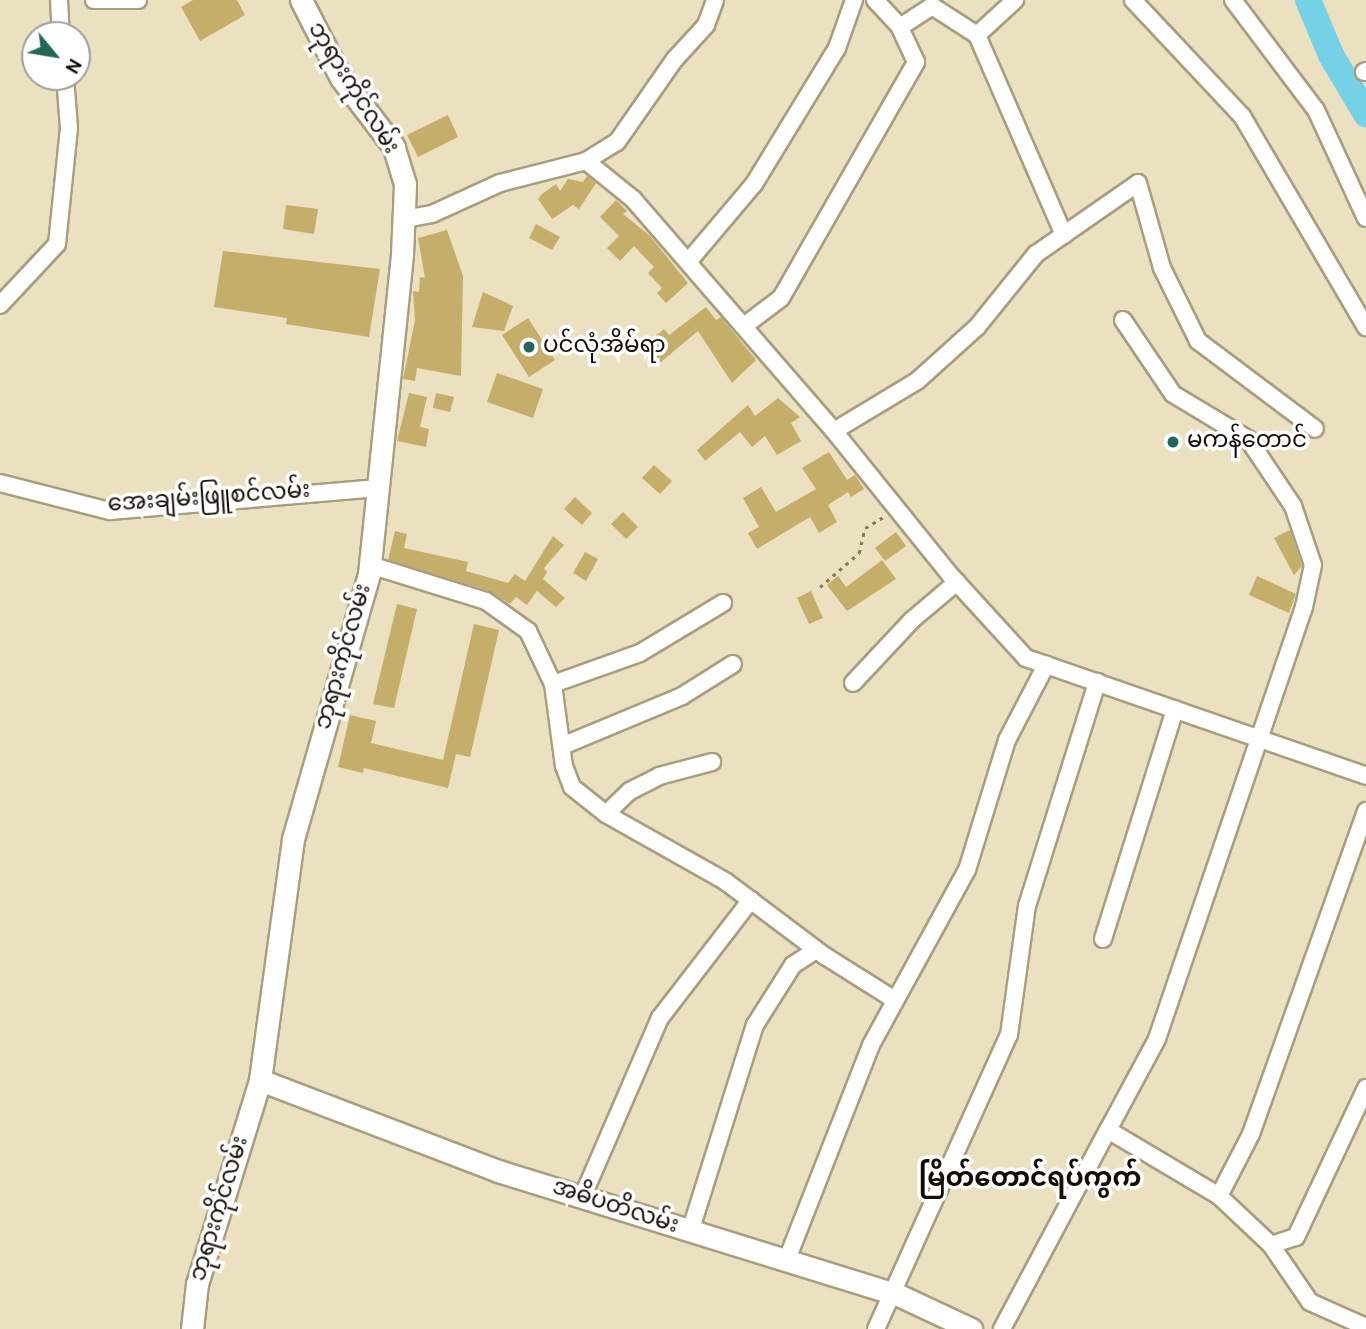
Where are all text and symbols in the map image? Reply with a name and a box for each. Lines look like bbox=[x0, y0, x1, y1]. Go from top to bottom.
street label: ဘုရားကိုင်လမ်း bbox=[300, 18, 404, 160]
north arrow bbox=[21, 21, 91, 91]
text: N bbox=[59, 54, 86, 77]
place label: ပင်လုံအိမ်ရာ bbox=[543, 333, 666, 361]
marker: ပင်လုံအိမ်ရာ bbox=[521, 339, 537, 355]
place label: မကန်တောင် bbox=[1187, 428, 1307, 456]
marker: မကန်တောင် bbox=[1165, 434, 1181, 450]
street label: အေးချမ်းဖြူစင်လမ်း bbox=[107, 478, 311, 520]
street label: ဘုရားကိုင်လမ်း bbox=[311, 581, 379, 733]
street label: ဘုရားကိုင်လမ်း bbox=[186, 1133, 256, 1285]
district label: မြိတ်တောင်ရပ်ကွက် bbox=[919, 1164, 1141, 1196]
street label: အဓိပတိလမ်း bbox=[549, 1175, 681, 1241]

